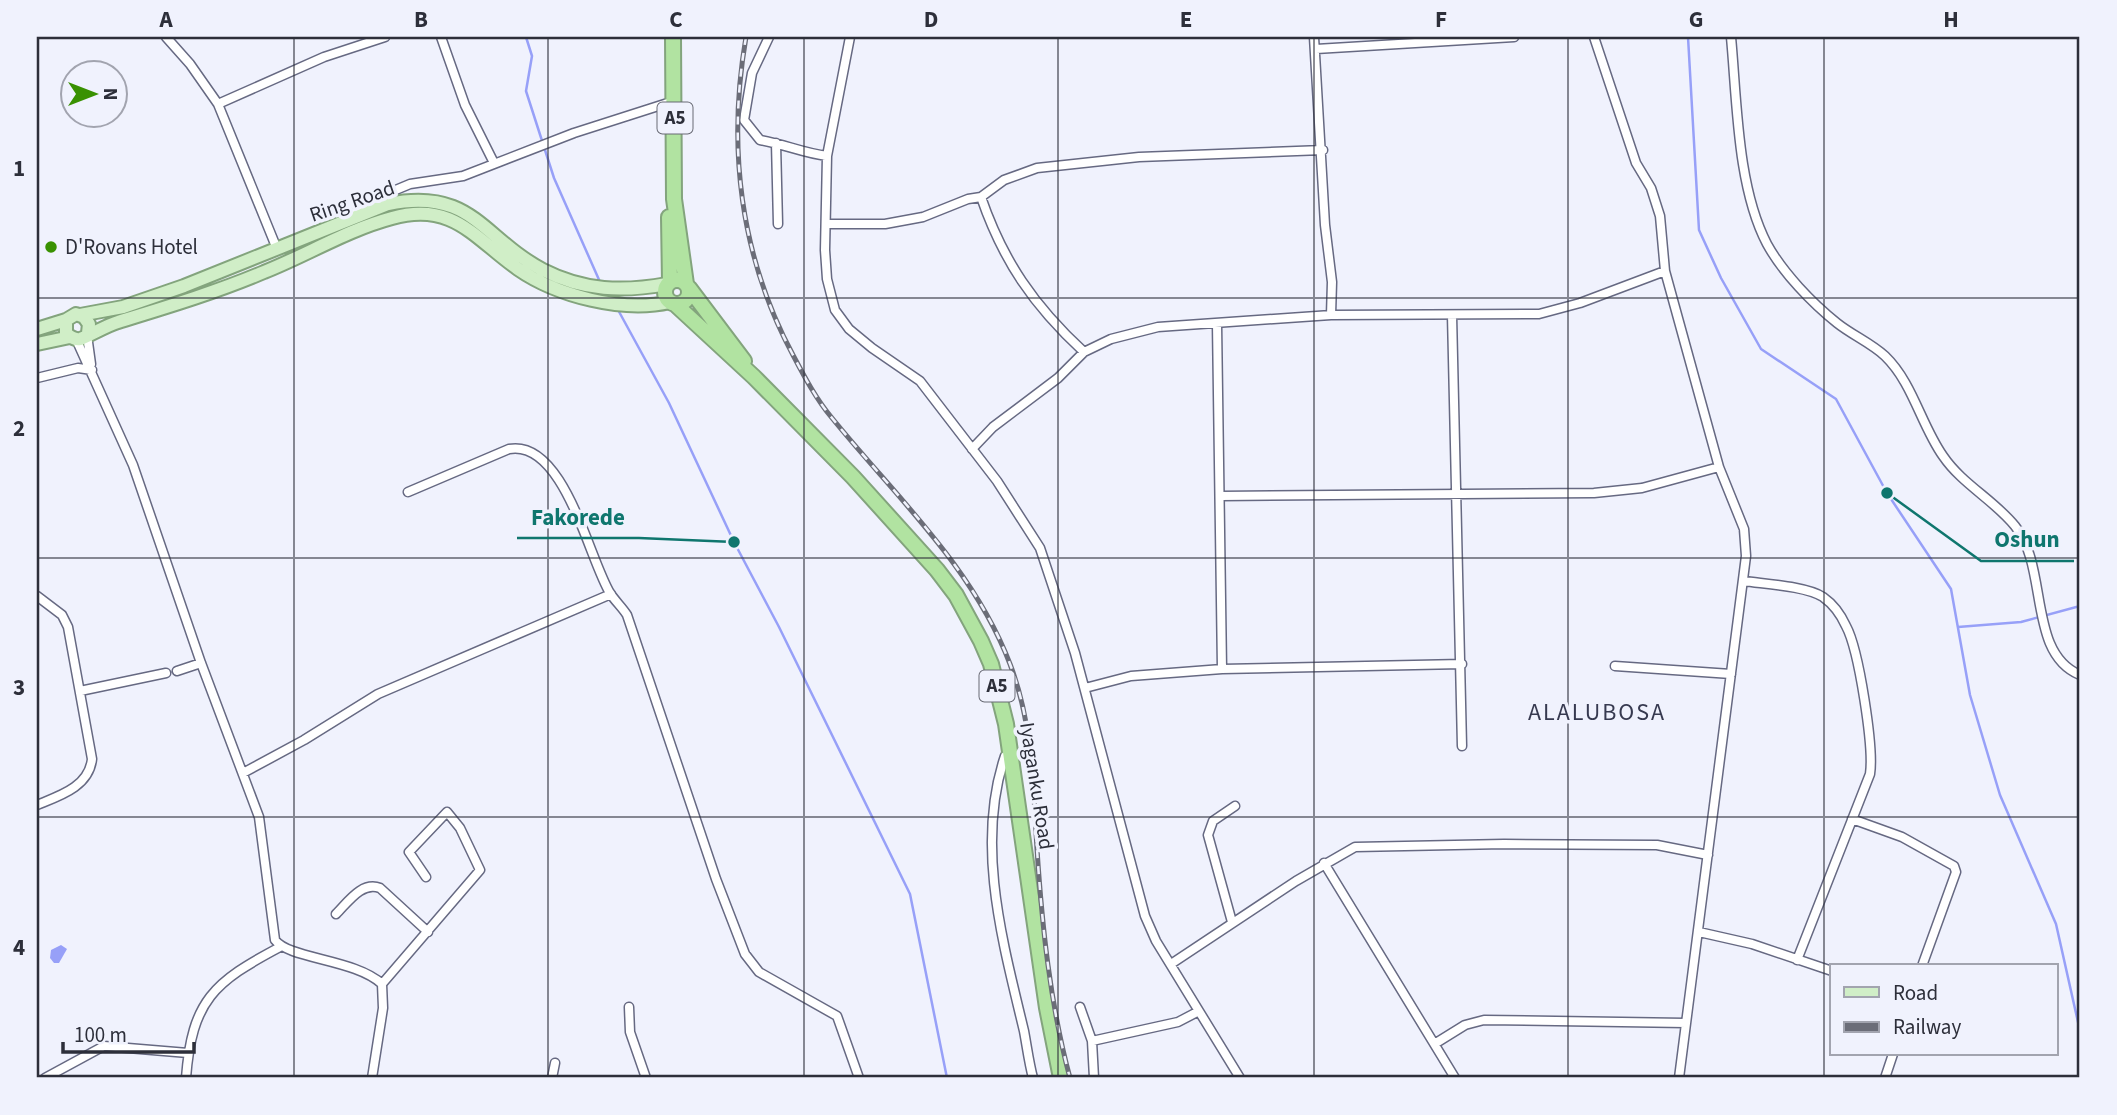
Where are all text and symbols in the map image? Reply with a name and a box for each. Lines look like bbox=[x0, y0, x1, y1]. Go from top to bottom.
text: A bbox=[158, 3, 173, 36]
text: B bbox=[414, 3, 428, 36]
text: C bbox=[669, 3, 683, 36]
text: D bbox=[924, 3, 938, 36]
text: E bbox=[1180, 3, 1192, 36]
text: F bbox=[1435, 3, 1447, 36]
text: G bbox=[1689, 3, 1703, 36]
text: H bbox=[1943, 3, 1959, 36]
north arrow bbox=[60, 60, 130, 130]
text: N bbox=[96, 88, 123, 100]
road number: A5 bbox=[658, 102, 692, 134]
text: 1 bbox=[13, 152, 25, 185]
street label: Ring Road bbox=[305, 172, 399, 230]
place label: D'Rovans Hotel bbox=[65, 232, 198, 262]
marker: D'Rovans Hotel bbox=[43, 239, 59, 255]
text: 2 bbox=[13, 412, 25, 445]
callout: Fakorede bbox=[517, 494, 639, 538]
text: Fakorede bbox=[531, 501, 625, 534]
callout: Oshun bbox=[1981, 517, 2074, 561]
text: Oshun bbox=[1994, 523, 2060, 556]
road number: A5 bbox=[979, 670, 1014, 702]
text: 3 bbox=[13, 671, 25, 704]
district label: ALALUBOSA bbox=[1528, 695, 1666, 730]
street label: Iyaganku Road bbox=[1012, 720, 1062, 852]
text: 4 bbox=[13, 931, 25, 964]
legend bbox=[1830, 964, 2058, 1056]
text: Road bbox=[1893, 978, 1938, 1008]
scale bar bbox=[63, 1010, 194, 1054]
text: Railway bbox=[1893, 1012, 1961, 1042]
text: 100 m bbox=[74, 1020, 127, 1050]

